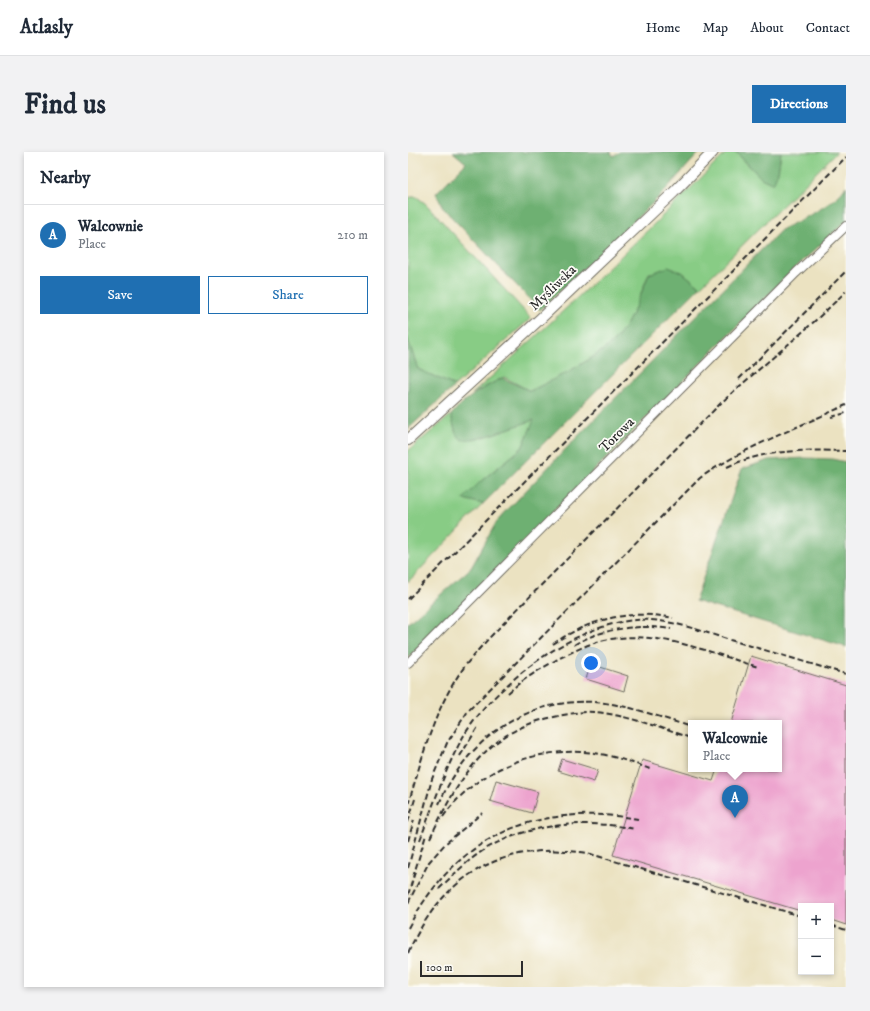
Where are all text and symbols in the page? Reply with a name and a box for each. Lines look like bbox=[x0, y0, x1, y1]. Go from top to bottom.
text: Atlasly bbox=[20, 16, 73, 39]
text: Home bbox=[646, 19, 680, 37]
text: Map bbox=[702, 19, 728, 37]
text: About bbox=[750, 19, 784, 37]
text: Contact bbox=[806, 19, 850, 37]
button: Directions bbox=[752, 85, 846, 123]
text: Find us bbox=[24, 87, 106, 122]
text: Nearby bbox=[40, 167, 90, 189]
text: Walcownie bbox=[78, 217, 143, 236]
text: A bbox=[49, 227, 57, 243]
text: 210 m bbox=[337, 227, 368, 243]
text: Place bbox=[78, 236, 106, 252]
street label: Myśliwska bbox=[526, 261, 580, 315]
button: Save bbox=[40, 276, 200, 314]
button: Share bbox=[208, 276, 368, 314]
street label: Torowa bbox=[596, 413, 639, 456]
your location bbox=[581, 653, 601, 673]
popup bbox=[688, 720, 782, 772]
text: Walcownie bbox=[703, 729, 767, 748]
text: Place bbox=[703, 748, 730, 764]
pin: A bbox=[722, 785, 748, 818]
map controls bbox=[798, 903, 834, 975]
button: + bbox=[798, 903, 834, 939]
button: − bbox=[798, 939, 834, 975]
scale bar bbox=[420, 959, 523, 978]
text: 100 m bbox=[426, 961, 452, 975]

